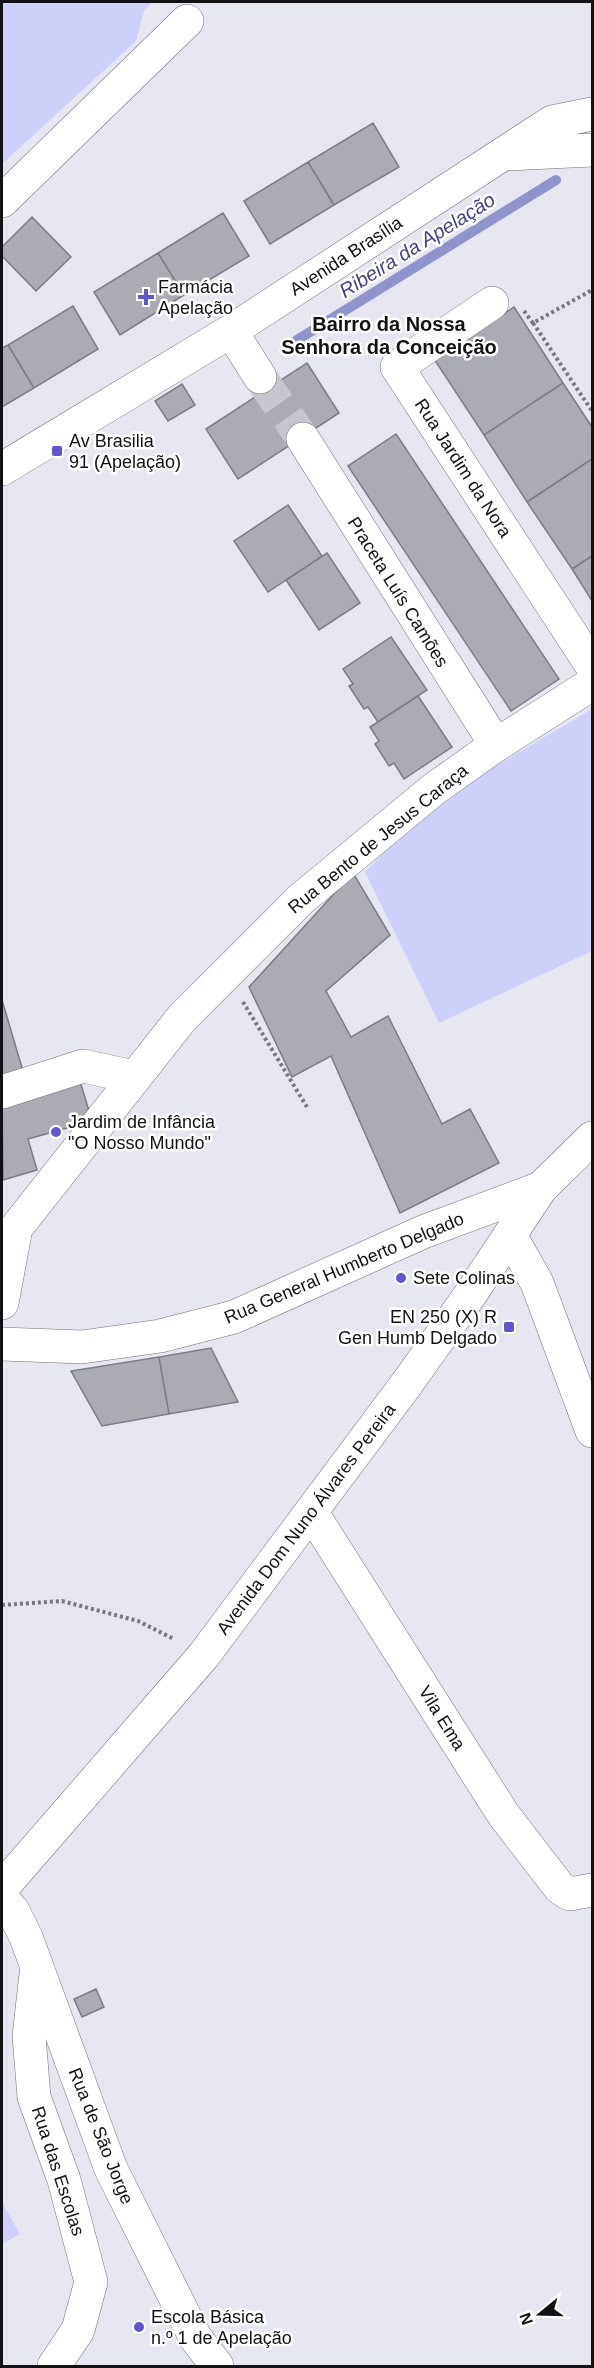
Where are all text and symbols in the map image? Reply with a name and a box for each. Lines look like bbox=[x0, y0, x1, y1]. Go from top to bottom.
water label: Ribeira da Apelação bbox=[335, 188, 499, 302]
street label: Avenida Brasília bbox=[286, 212, 407, 300]
place label: Farmácia Apelação bbox=[158, 277, 234, 318]
marker: Farmácia Apelação bbox=[139, 290, 153, 304]
district label: Bairro da Nossa Senhora da Conceição bbox=[281, 313, 497, 358]
street label: Rua Jardim da Nora bbox=[411, 395, 516, 542]
place label: Av Brasilia 91 (Apelação) bbox=[69, 431, 181, 472]
marker: Av Brasilia 91 (Apelação) bbox=[50, 444, 64, 458]
street label: Praceta Luís Camões bbox=[344, 513, 452, 671]
street label: Rua Bento de Jesus Caraça bbox=[284, 760, 473, 918]
place label: Jardim de Infância "O Nosso Mundo" bbox=[68, 1112, 216, 1153]
marker: Jardim de Infância "O Nosso Mundo" bbox=[49, 1125, 63, 1139]
street label: Rua General Humberto Delgado bbox=[221, 1208, 467, 1328]
place label: Sete Colinas bbox=[413, 1268, 515, 1288]
marker: Sete Colinas bbox=[394, 1271, 408, 1285]
place label: EN 250 (X) R Gen Humb Delgado bbox=[338, 1307, 497, 1348]
marker: EN 250 (X) R Gen Humb Delgado bbox=[502, 1320, 516, 1334]
street label: Avenida Dom Nuno Álvares Pereira bbox=[213, 1399, 400, 1638]
street label: Vila Ema bbox=[415, 1682, 470, 1755]
street label: Rua de São Jorge bbox=[65, 2065, 137, 2207]
street label: Rua das Escolas bbox=[28, 2104, 88, 2238]
north arrow bbox=[510, 2284, 570, 2344]
place label: Escola Básica n.º 1 de Apelação bbox=[151, 2307, 292, 2348]
text: N bbox=[516, 2310, 536, 2327]
marker: Escola Básica n.º 1 de Apelação bbox=[132, 2320, 146, 2334]

